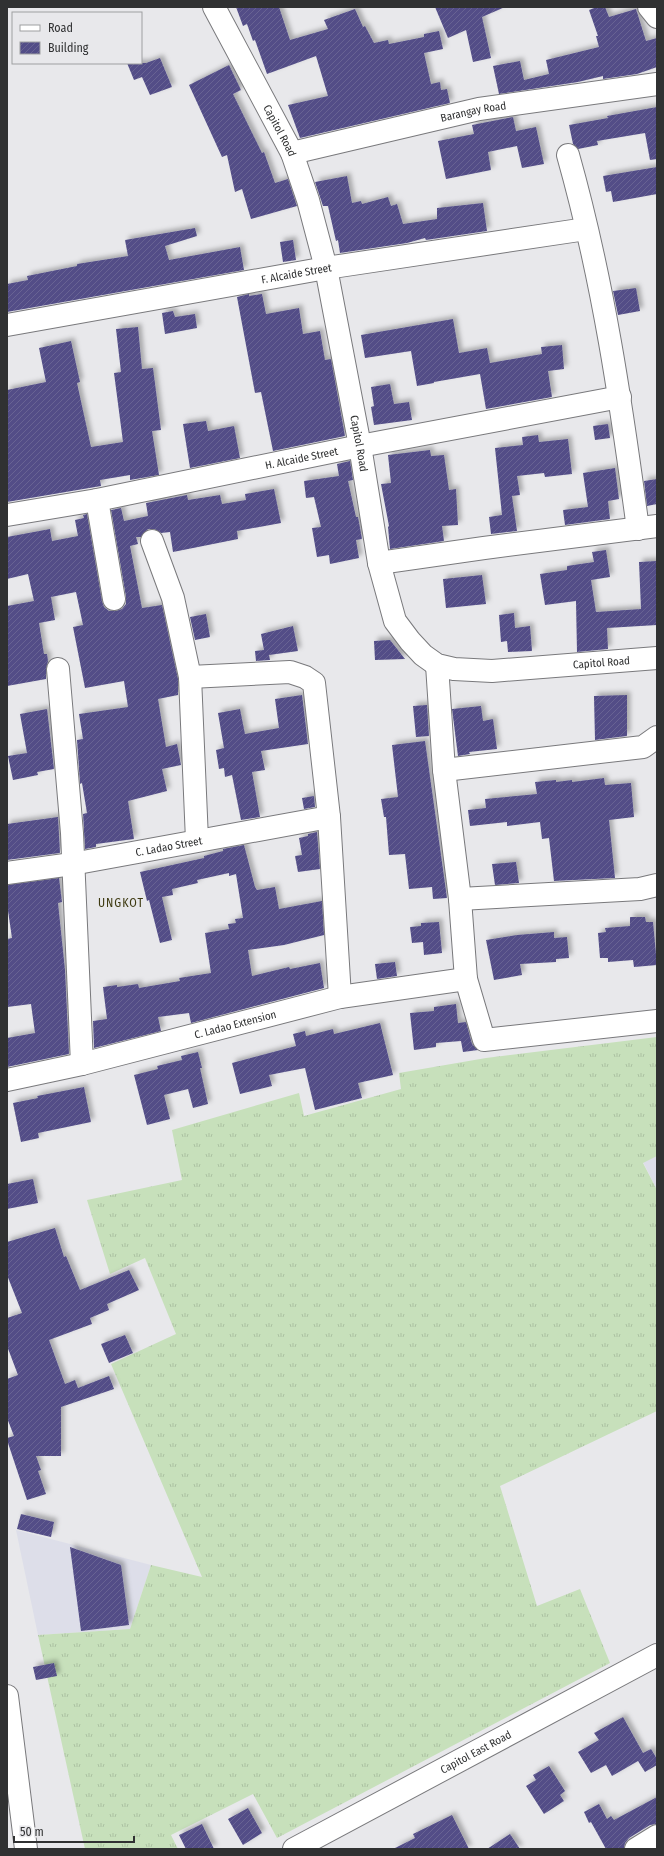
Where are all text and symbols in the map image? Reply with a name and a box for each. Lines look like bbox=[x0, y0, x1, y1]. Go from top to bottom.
legend bbox=[12, 12, 142, 64]
text: Road bbox=[48, 21, 73, 35]
text: Building bbox=[48, 41, 89, 55]
street label: Barangay Road bbox=[439, 99, 507, 124]
street label: Capitol Road bbox=[261, 102, 299, 158]
street label: F. Alcaide Street bbox=[260, 261, 333, 286]
street label: Capitol Road bbox=[348, 414, 371, 473]
street label: H. Alcaide Street bbox=[264, 444, 339, 472]
street label: Capitol Road bbox=[572, 654, 630, 671]
street label: C. Ladao Street bbox=[134, 834, 204, 859]
district label: UNGKOT bbox=[98, 896, 144, 910]
street label: C. Ladao Extension bbox=[193, 1007, 278, 1041]
street label: Capitol East Road bbox=[438, 1728, 513, 1776]
scale bar bbox=[14, 1818, 134, 1844]
text: 50 m bbox=[20, 1825, 44, 1839]

